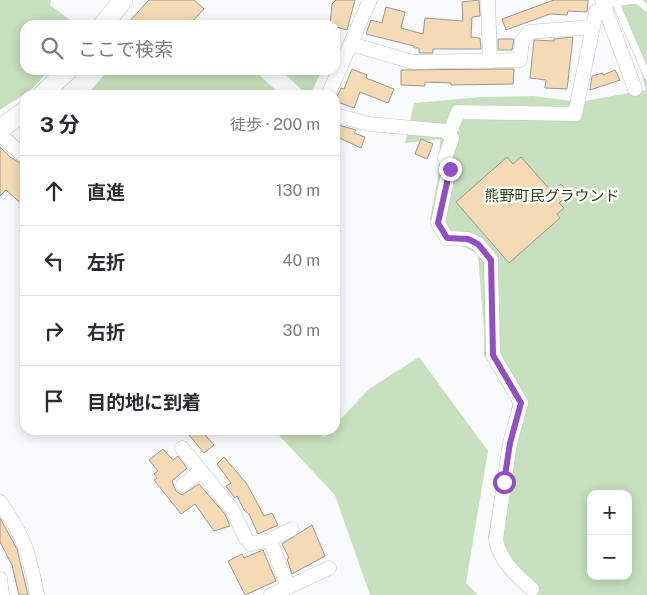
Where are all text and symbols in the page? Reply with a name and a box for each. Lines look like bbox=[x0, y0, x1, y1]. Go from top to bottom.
search box bbox=[20, 20, 340, 75]
icon: search bbox=[38, 34, 66, 62]
text: ここで検索 bbox=[78, 38, 173, 60]
text: 3 分 bbox=[40, 112, 80, 137]
text: 徒歩 · 200 m bbox=[230, 115, 320, 134]
route end bbox=[439, 158, 462, 181]
icon: ahead bbox=[40, 177, 68, 205]
text: 直進 bbox=[87, 181, 125, 203]
text: 130 m bbox=[276, 181, 320, 200]
park label: 熊野町民グラウンド bbox=[484, 187, 620, 204]
icon: left bbox=[40, 247, 68, 275]
text: 左折 bbox=[87, 251, 125, 273]
text: 40 m bbox=[282, 251, 320, 270]
icon: right bbox=[40, 317, 68, 345]
text: 右折 bbox=[87, 321, 125, 343]
text: 30 m bbox=[283, 321, 320, 340]
icon: arrive bbox=[40, 387, 68, 415]
text: 目的地に到着 bbox=[87, 391, 201, 413]
route start bbox=[493, 471, 516, 494]
map controls bbox=[587, 490, 632, 580]
button: + bbox=[587, 490, 632, 535]
button: − bbox=[587, 535, 632, 580]

